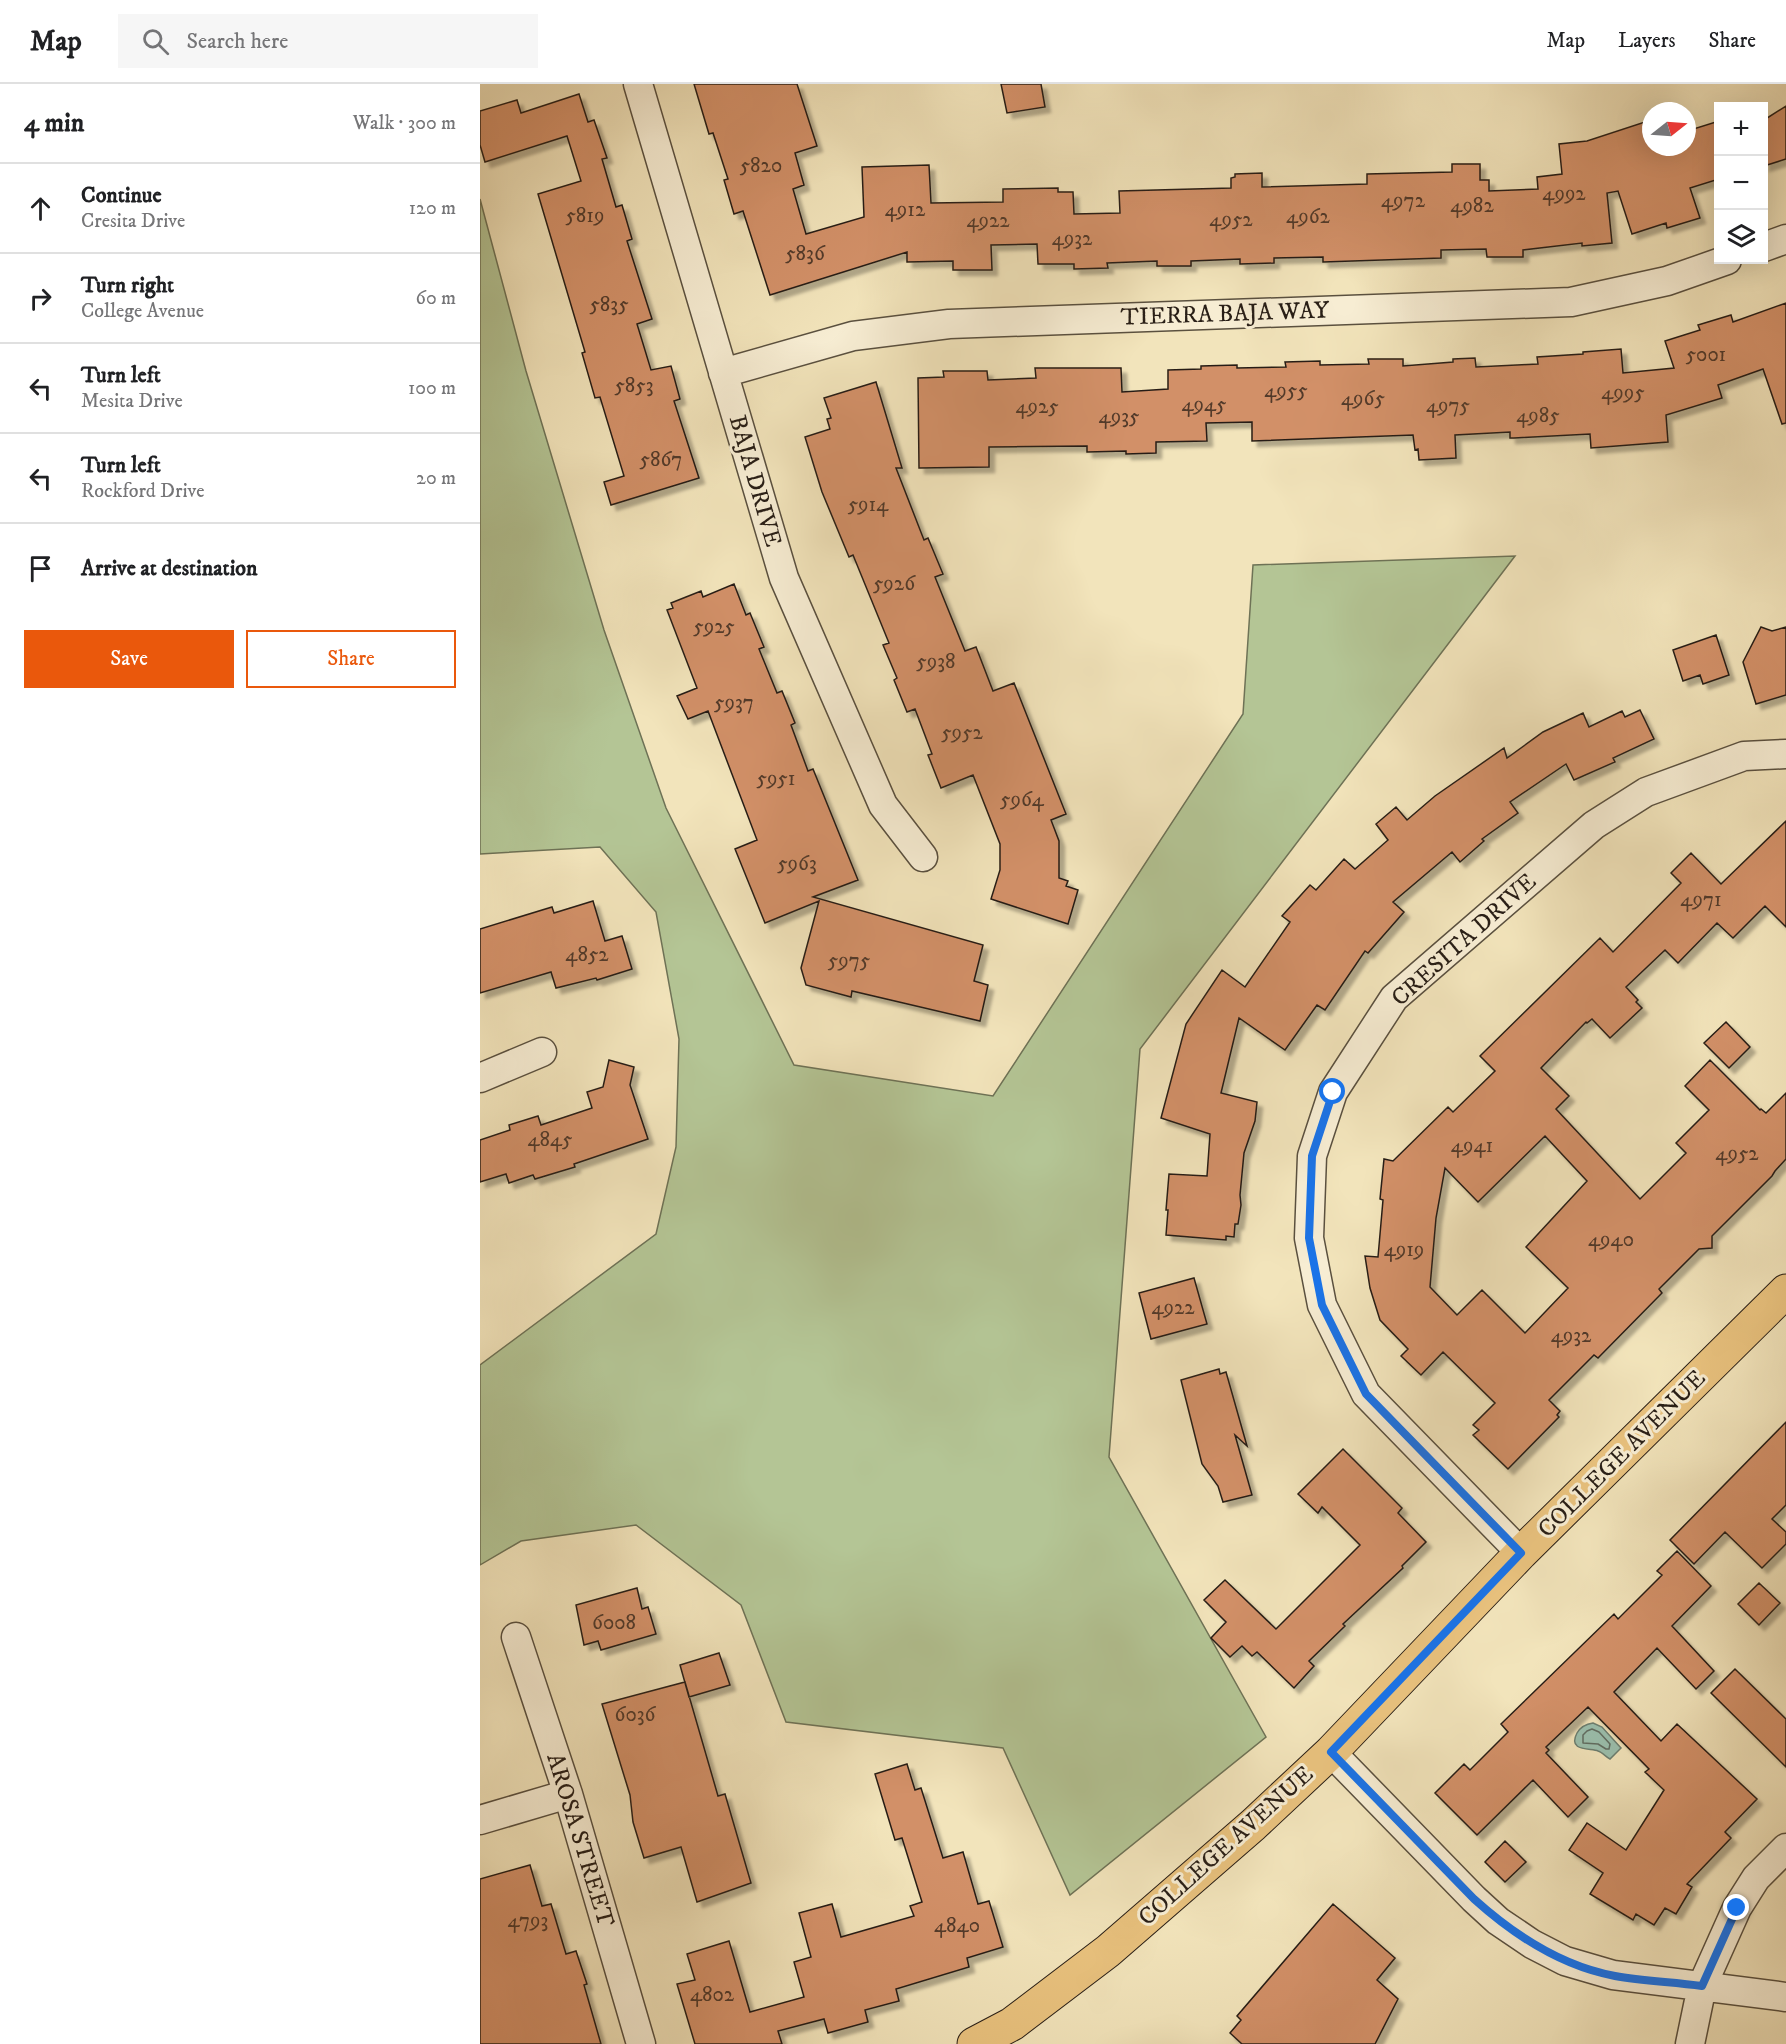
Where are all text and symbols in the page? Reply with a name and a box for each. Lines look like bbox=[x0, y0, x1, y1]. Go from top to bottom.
search box bbox=[118, 14, 538, 68]
text: Map bbox=[30, 24, 82, 59]
icon: search bbox=[139, 25, 172, 58]
text: Search here bbox=[187, 28, 288, 55]
text: Map bbox=[1546, 28, 1585, 54]
text: Layers bbox=[1618, 28, 1676, 54]
text: Share bbox=[1709, 28, 1756, 54]
north arrow bbox=[1642, 102, 1696, 156]
map controls bbox=[1714, 102, 1768, 264]
button: + bbox=[1714, 102, 1768, 156]
text: 4 min bbox=[24, 107, 84, 140]
text: Walk · 300 m bbox=[353, 111, 456, 136]
house number: 5820 bbox=[740, 153, 782, 179]
button: − bbox=[1714, 156, 1768, 210]
house number: 4992 bbox=[1542, 181, 1586, 207]
text: Continue bbox=[81, 182, 162, 209]
house number: 4972 bbox=[1381, 188, 1426, 214]
icon: ahead bbox=[24, 192, 57, 225]
house number: 4982 bbox=[1450, 193, 1494, 219]
text: 120 m bbox=[409, 196, 456, 221]
house number: 4912 bbox=[885, 197, 926, 223]
house number: 5819 bbox=[565, 203, 605, 229]
house number: 4962 bbox=[1286, 204, 1331, 230]
house number: 4952 bbox=[1209, 207, 1253, 233]
house number: 4922 bbox=[966, 208, 1010, 234]
text: Cresita Drive bbox=[81, 209, 185, 234]
button: layers bbox=[1714, 210, 1768, 264]
house number: 4932 bbox=[1052, 226, 1093, 252]
house number: 5836 bbox=[785, 241, 826, 267]
text: Turn right bbox=[81, 272, 174, 299]
icon: right bbox=[24, 282, 57, 315]
text: 60 m bbox=[416, 286, 456, 311]
house number: 5835 bbox=[589, 292, 629, 318]
street label: TIERRA BAJA WAY bbox=[1120, 295, 1331, 333]
text: College Avenue bbox=[81, 299, 204, 324]
house number: 5001 bbox=[1686, 342, 1726, 368]
text: Turn left bbox=[81, 362, 161, 389]
icon: left bbox=[24, 372, 57, 405]
house number: 5853 bbox=[614, 373, 654, 399]
text: 100 m bbox=[408, 376, 456, 401]
house number: 4955 bbox=[1264, 378, 1308, 404]
house number: 4995 bbox=[1601, 380, 1645, 406]
house number: 4965 bbox=[1341, 386, 1385, 412]
text: Mesita Drive bbox=[81, 389, 183, 414]
house number: 4945 bbox=[1182, 392, 1226, 418]
house number: 4975 bbox=[1426, 393, 1470, 419]
house number: 4925 bbox=[1015, 394, 1059, 420]
house number: 4985 bbox=[1516, 403, 1560, 429]
house number: 4935 bbox=[1099, 404, 1139, 430]
street label: BAJA DRIVE bbox=[722, 412, 788, 550]
house number: 5867 bbox=[640, 447, 682, 473]
text: Turn left bbox=[81, 452, 161, 479]
icon: left bbox=[24, 462, 57, 495]
text: 20 m bbox=[416, 466, 456, 491]
text: Rockford Drive bbox=[81, 479, 205, 504]
house number: 5914 bbox=[848, 492, 889, 518]
icon: arrive bbox=[24, 552, 57, 585]
text: Arrive at destination bbox=[81, 555, 258, 582]
house number: 5926 bbox=[873, 571, 916, 597]
house number: 5925 bbox=[693, 614, 735, 640]
button: Save bbox=[24, 630, 234, 688]
button: Share bbox=[246, 630, 456, 688]
house number: 5938 bbox=[916, 649, 956, 675]
house number: 5937 bbox=[714, 690, 754, 716]
house number: 5952 bbox=[941, 720, 984, 746]
house number: 5951 bbox=[756, 766, 796, 792]
house number: 5964 bbox=[1000, 787, 1045, 813]
house number: 5963 bbox=[777, 851, 817, 877]
street label: CRESITA DRIVE bbox=[1385, 867, 1543, 1013]
house number: 4971 bbox=[1680, 887, 1722, 913]
house number: 4852 bbox=[565, 942, 609, 968]
house number: 5975 bbox=[828, 948, 870, 974]
route start bbox=[1319, 1078, 1345, 1104]
house number: 4845 bbox=[528, 1127, 573, 1153]
house number: 4941 bbox=[1451, 1133, 1493, 1159]
house number: 4952 bbox=[1715, 1141, 1759, 1167]
house number: 4940 bbox=[1588, 1227, 1634, 1253]
house number: 4919 bbox=[1384, 1237, 1424, 1263]
house number: 4922 bbox=[1151, 1295, 1195, 1321]
house number: 4932 bbox=[1551, 1323, 1592, 1349]
street label: COLLEGE AVENUE bbox=[1532, 1364, 1712, 1544]
house number: 6008 bbox=[592, 1610, 636, 1636]
house number: 6036 bbox=[615, 1702, 657, 1728]
street label: AROSA STREET bbox=[539, 1750, 621, 1930]
street label: COLLEGE AVENUE bbox=[1132, 1759, 1320, 1933]
route end bbox=[1723, 1894, 1749, 1920]
house number: 4793 bbox=[508, 1908, 548, 1934]
house number: 4840 bbox=[934, 1913, 980, 1939]
house number: 4802 bbox=[690, 1982, 735, 2008]

